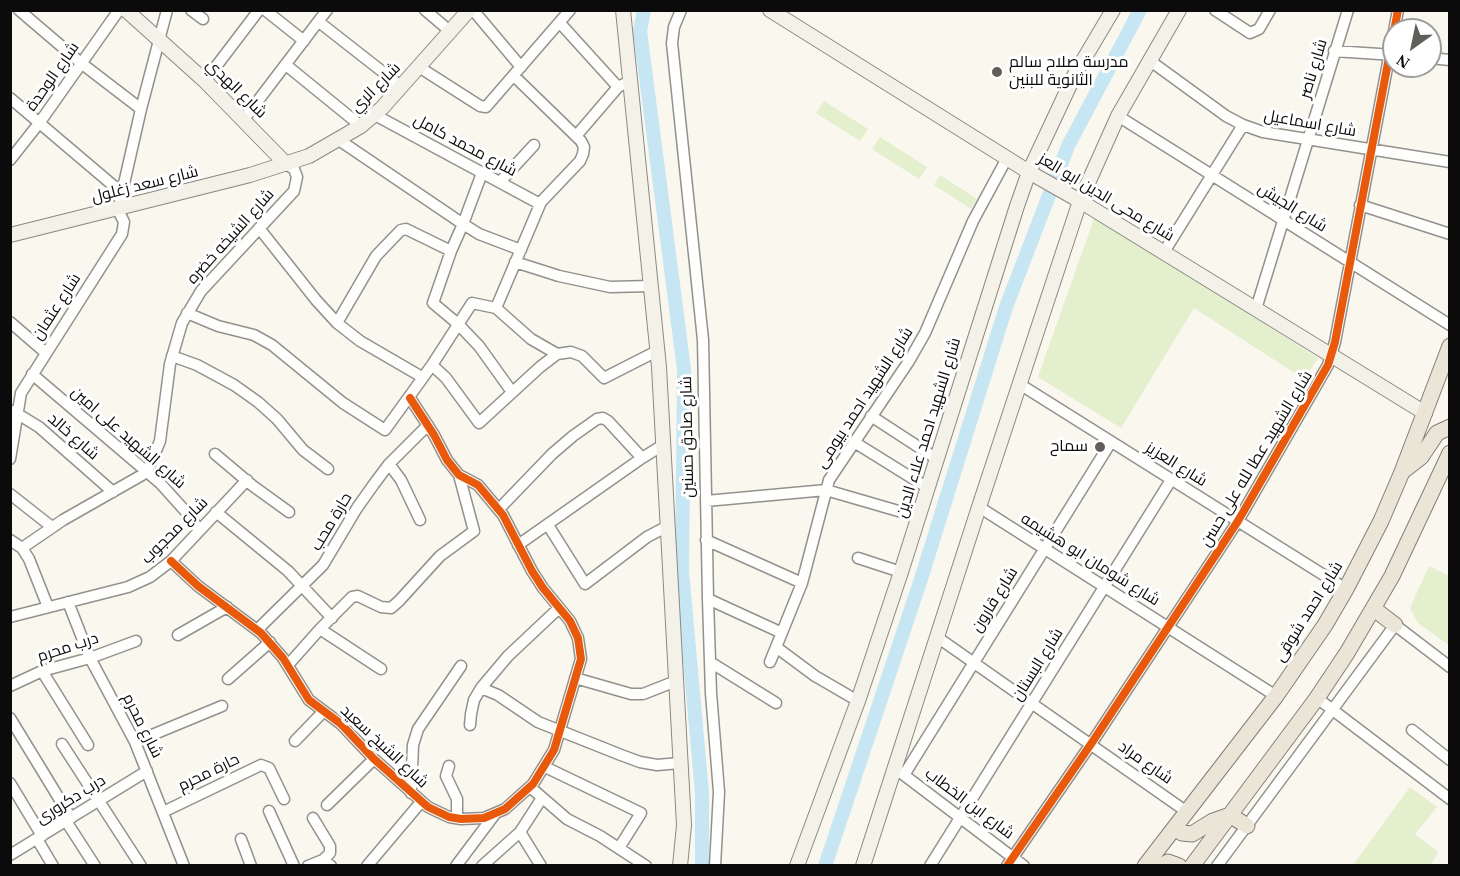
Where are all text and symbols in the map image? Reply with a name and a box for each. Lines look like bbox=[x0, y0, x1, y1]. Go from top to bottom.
north arrow bbox=[1382, 18, 1442, 78]
street label: شارع ناصر bbox=[1296, 37, 1332, 101]
street label: شارع الوحدة bbox=[22, 39, 84, 115]
text: N bbox=[1394, 52, 1412, 72]
place label: مدرسة صلاح سالم الثانوية للبنين bbox=[1009, 53, 1129, 91]
street label: شارع الهدي bbox=[202, 55, 270, 123]
street label: شارع الري bbox=[347, 59, 405, 117]
marker: مدرسة صلاح سالم الثانوية للبنين bbox=[990, 65, 1004, 79]
street label: شارع اسماعيل bbox=[1262, 106, 1358, 142]
street label: شارع محمد كامل bbox=[410, 111, 520, 181]
street label: شارع محى الدين ابو العز bbox=[1035, 150, 1177, 246]
street label: شارع سعد زغلول bbox=[90, 162, 200, 208]
street label: شارع الجيش bbox=[1254, 179, 1330, 237]
street label: شارع الشيخه خضره bbox=[183, 186, 279, 288]
street label: شارع عثمان bbox=[28, 270, 86, 344]
street label: شارع الشهيد احمد بيومى bbox=[812, 324, 918, 472]
street label: شارع الشهيد احمد علاء الدين bbox=[892, 336, 966, 520]
street label: شارع الشهيد عطا لله على حسن bbox=[1197, 368, 1317, 550]
street label: شارع صادق حسنين bbox=[677, 376, 699, 498]
street label: شارع الشهيد على امين bbox=[67, 383, 189, 493]
street label: شارع خالد bbox=[43, 410, 103, 464]
place label: سماح bbox=[1050, 437, 1088, 457]
street label: شارع العزيز bbox=[1142, 439, 1210, 491]
marker: سماح bbox=[1093, 440, 1107, 454]
street label: حارة محب bbox=[307, 490, 357, 554]
street label: شارع محجوب bbox=[138, 494, 212, 568]
street label: شارع شومان ابو هشيمه bbox=[1017, 509, 1163, 611]
street label: شارع احمد شوقى bbox=[1270, 558, 1348, 666]
street label: شارع قارون bbox=[968, 564, 1022, 636]
street label: شارع البستان bbox=[1008, 625, 1068, 705]
street label: درب محرم bbox=[35, 629, 101, 667]
street label: شارع محرم bbox=[118, 691, 166, 761]
street label: شارع الشيخ سعيد bbox=[336, 701, 432, 793]
street label: شارع مراد bbox=[1114, 737, 1176, 789]
street label: حارة محرم bbox=[175, 750, 243, 796]
street label: شارع ابن الخطاب bbox=[921, 764, 1017, 844]
street label: درب دكرورى bbox=[33, 771, 109, 829]

